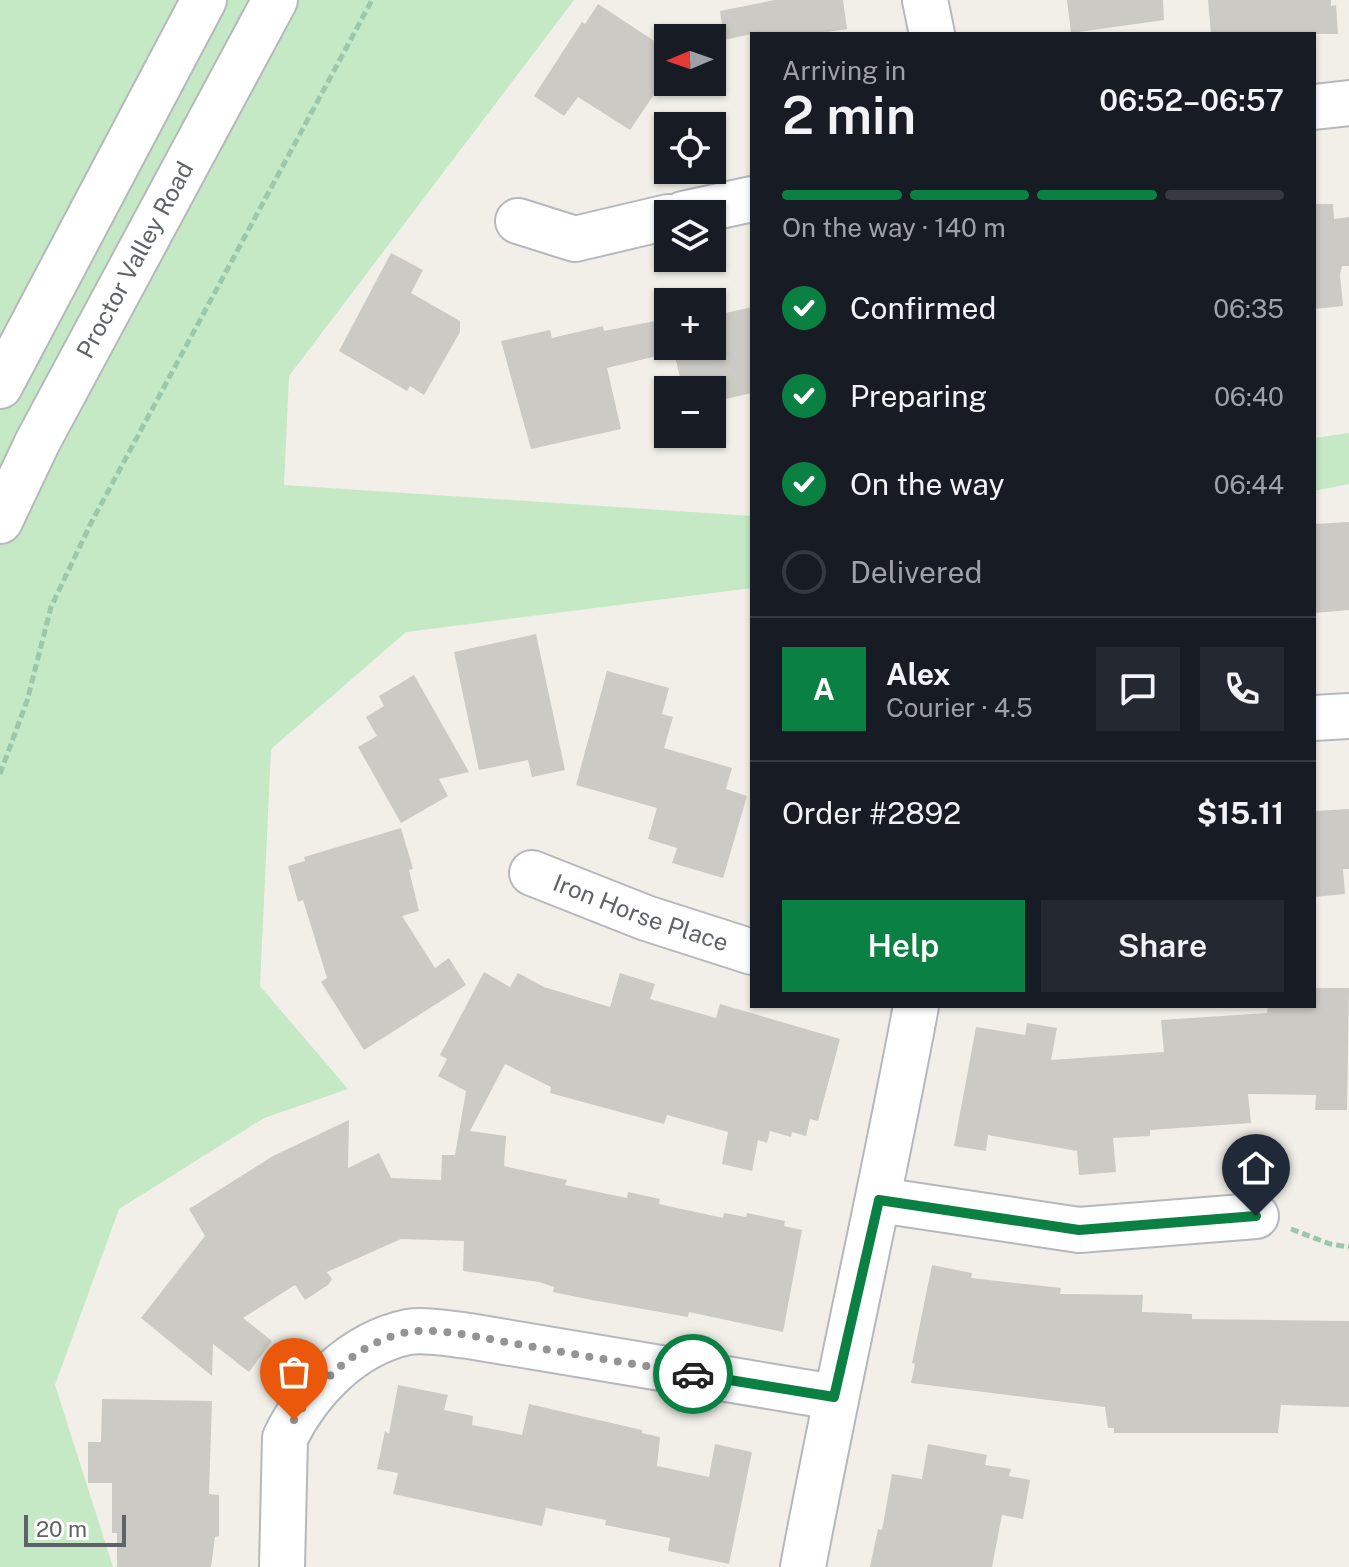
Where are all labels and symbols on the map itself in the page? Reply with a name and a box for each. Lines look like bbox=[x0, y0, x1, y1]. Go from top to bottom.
north arrow bbox=[654, 24, 726, 96]
street label: Proctor Valley Road bbox=[70, 157, 198, 363]
street label: Iron Horse Place bbox=[549, 868, 732, 956]
pin bbox=[1222, 1134, 1290, 1216]
courier bbox=[653, 1334, 733, 1414]
pin bbox=[260, 1338, 328, 1420]
scale bar bbox=[24, 1511, 126, 1547]

